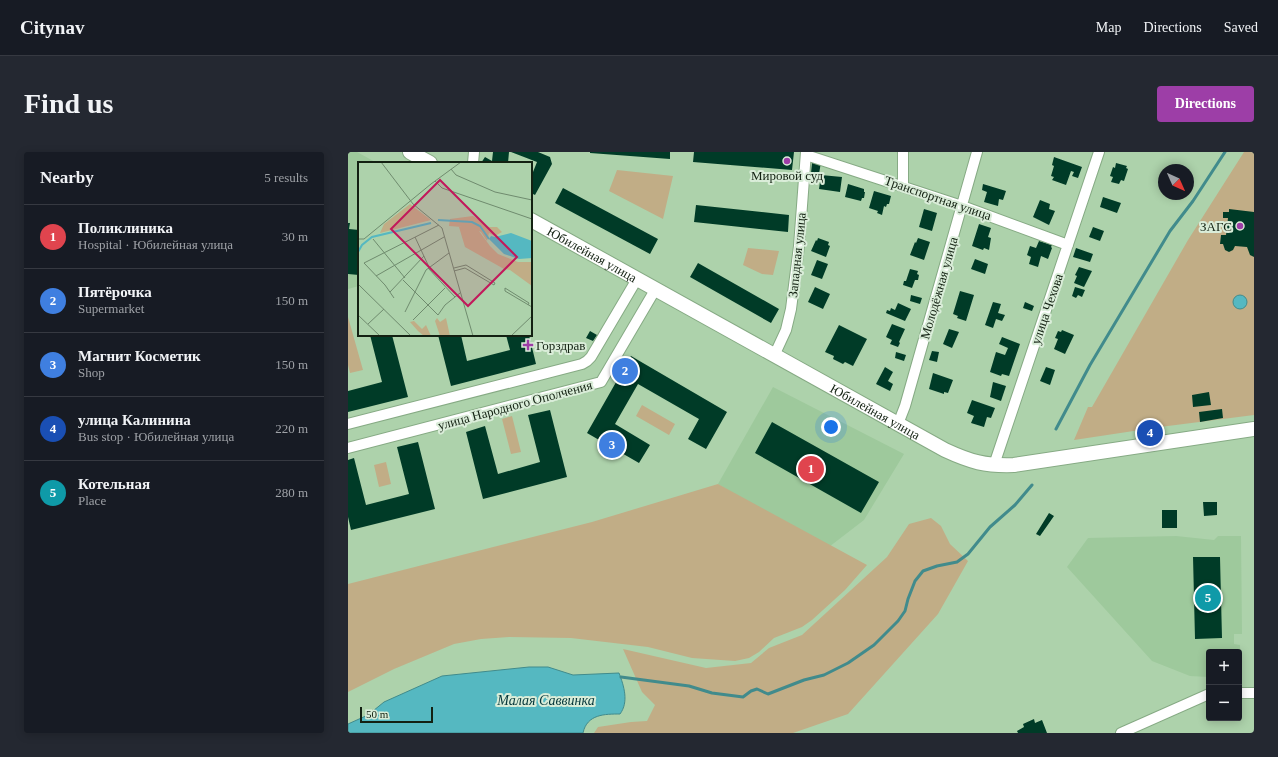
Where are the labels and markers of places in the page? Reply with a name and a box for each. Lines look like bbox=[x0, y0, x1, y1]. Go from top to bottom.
marker: Мировой суд bbox=[782, 156, 792, 166]
place label: Мировой суд bbox=[751, 168, 823, 183]
place label: ЗАГС bbox=[1200, 219, 1232, 234]
marker: ЗАГС bbox=[1235, 221, 1245, 231]
place label: Горздрав bbox=[536, 338, 585, 353]
marker: Горздрав bbox=[523, 340, 533, 350]
pin: 2 bbox=[612, 356, 638, 386]
pin: 4 bbox=[1137, 418, 1163, 448]
pin: 3 bbox=[599, 430, 625, 460]
pin: 1 bbox=[798, 454, 824, 484]
pin: 5 bbox=[1195, 583, 1221, 613]

